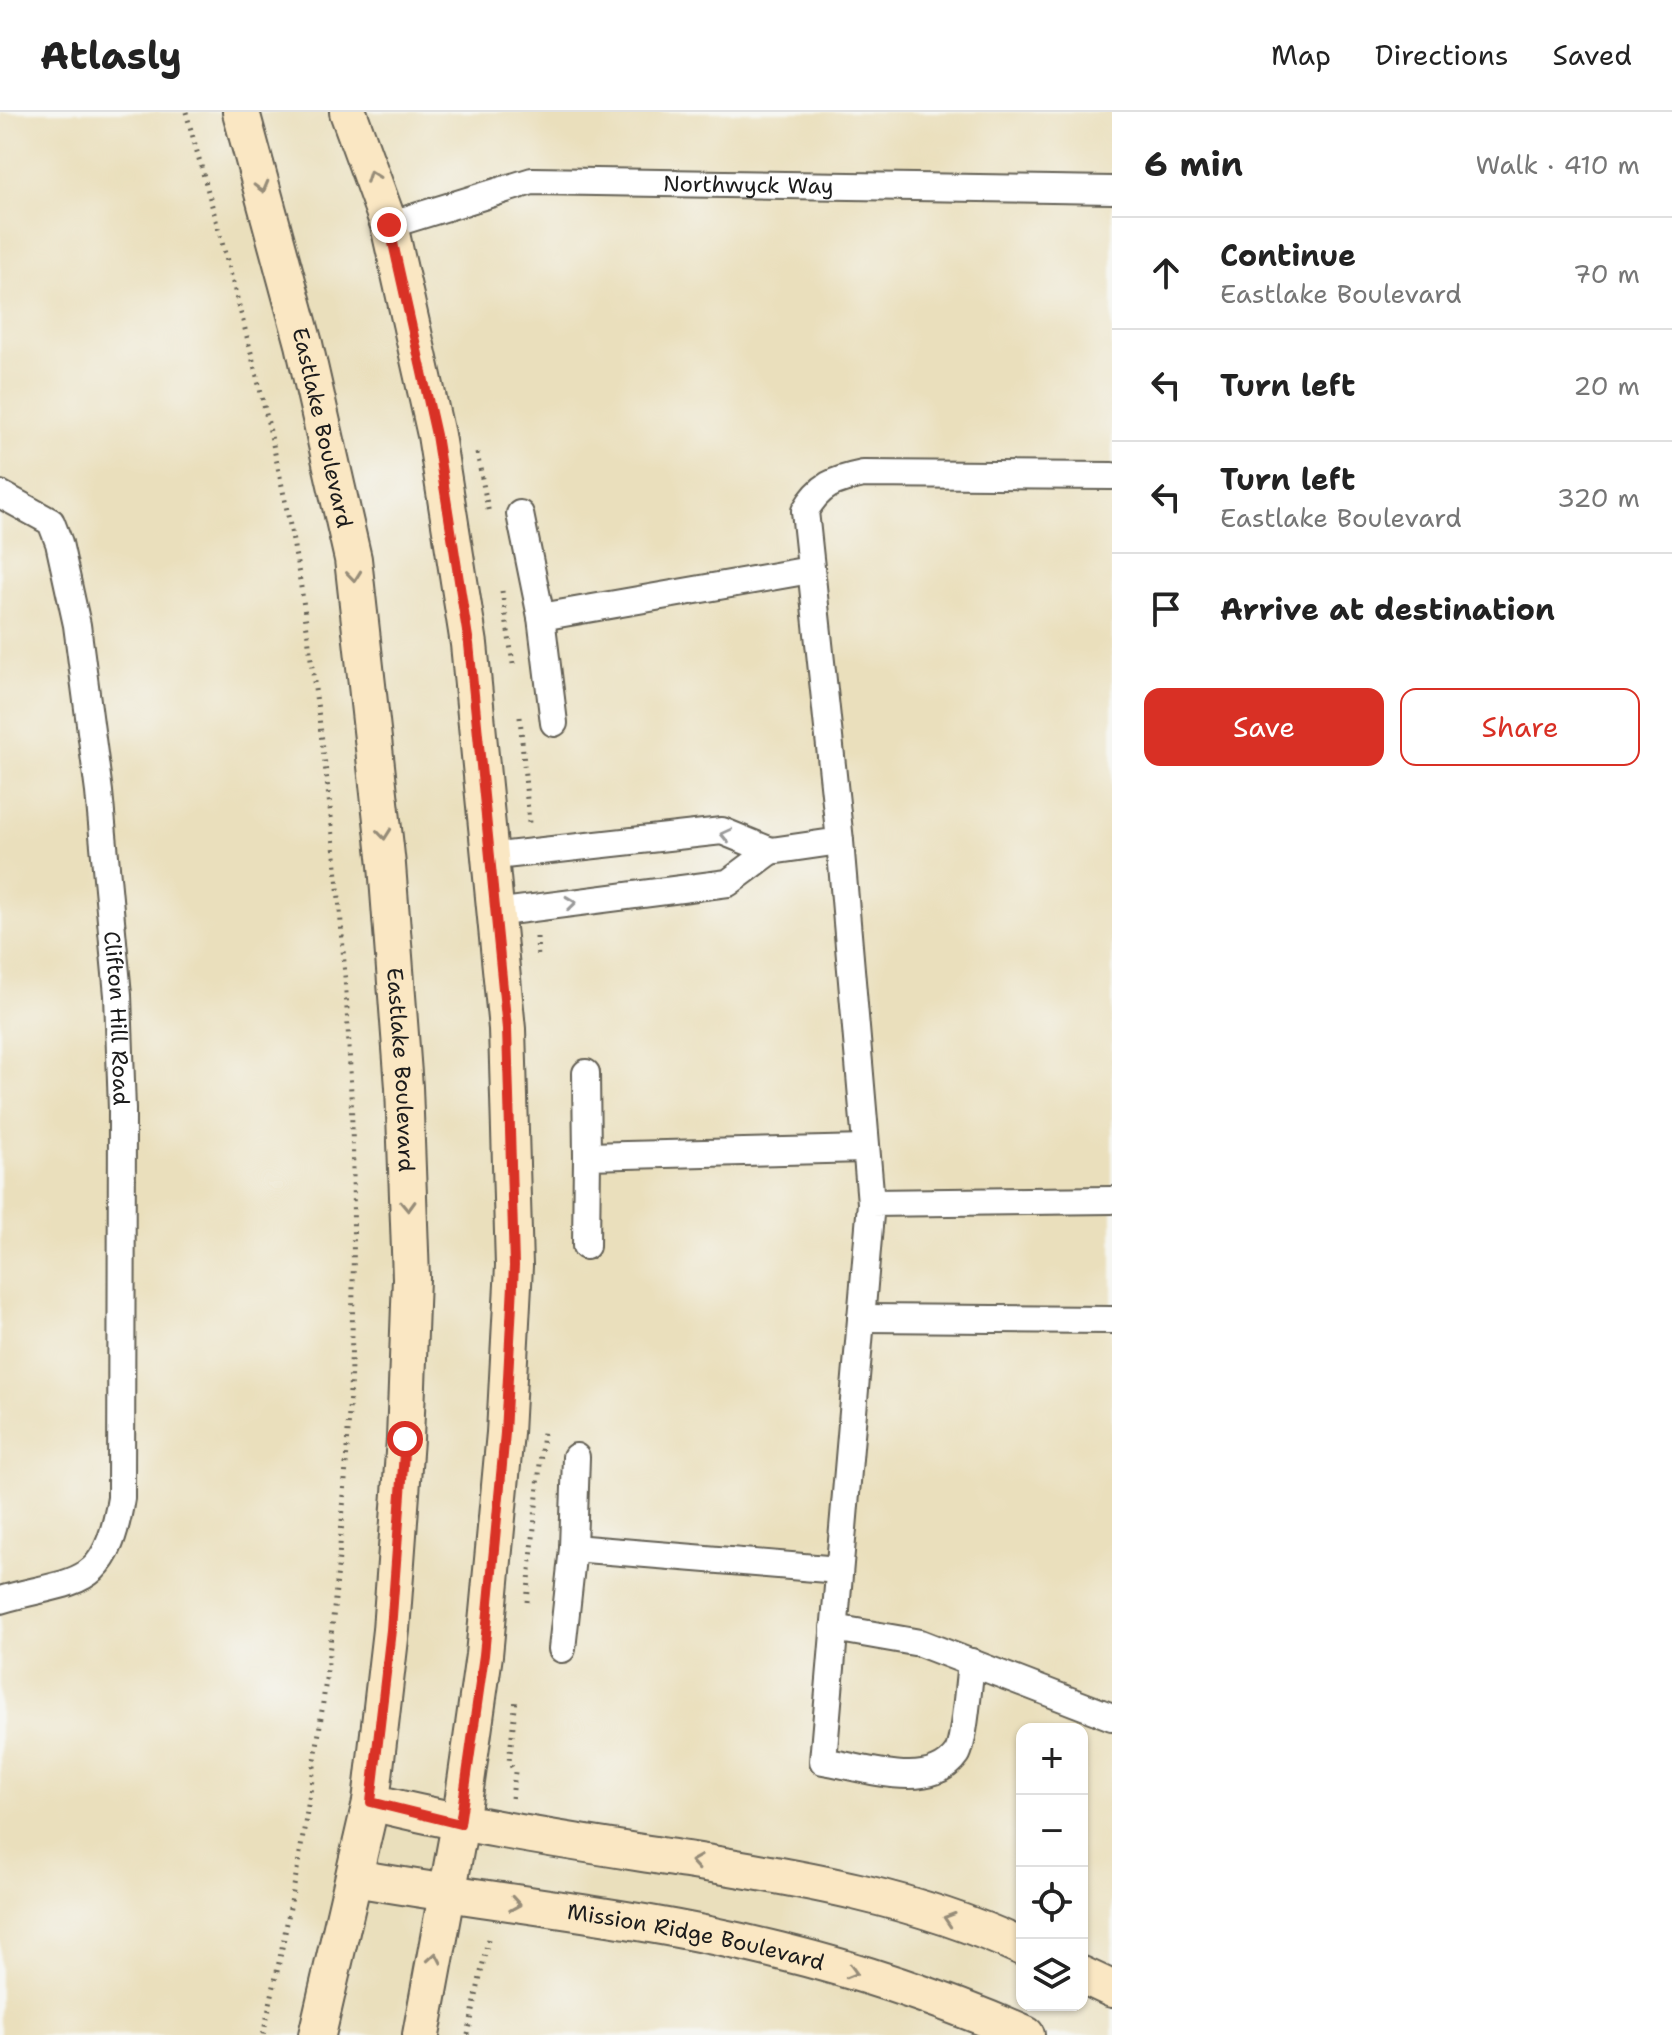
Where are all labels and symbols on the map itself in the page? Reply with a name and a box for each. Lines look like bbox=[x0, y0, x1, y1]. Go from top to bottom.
street label: Northwyck Way bbox=[663, 169, 834, 200]
one-way arrow bbox=[365, 170, 381, 184]
one-way arrow bbox=[253, 180, 270, 194]
route end bbox=[371, 207, 407, 243]
street label: Eastlake Boulevard bbox=[286, 324, 360, 530]
one-way arrow bbox=[346, 570, 363, 583]
one-way arrow bbox=[720, 827, 733, 844]
one-way arrow bbox=[375, 828, 392, 841]
one-way arrow bbox=[564, 895, 578, 912]
street label: Clifton Hill Road bbox=[98, 930, 136, 1106]
street label: Eastlake Boulevard bbox=[380, 966, 422, 1172]
one-way arrow bbox=[400, 1200, 417, 1213]
route start bbox=[387, 1421, 423, 1457]
one-way arrow bbox=[689, 1854, 703, 1871]
one-way arrow bbox=[508, 1895, 522, 1912]
street label: Mission Ridge Boulevard bbox=[565, 1896, 828, 1977]
one-way arrow bbox=[943, 1913, 957, 1929]
one-way arrow bbox=[426, 1951, 443, 1965]
one-way arrow bbox=[844, 1963, 858, 1979]

